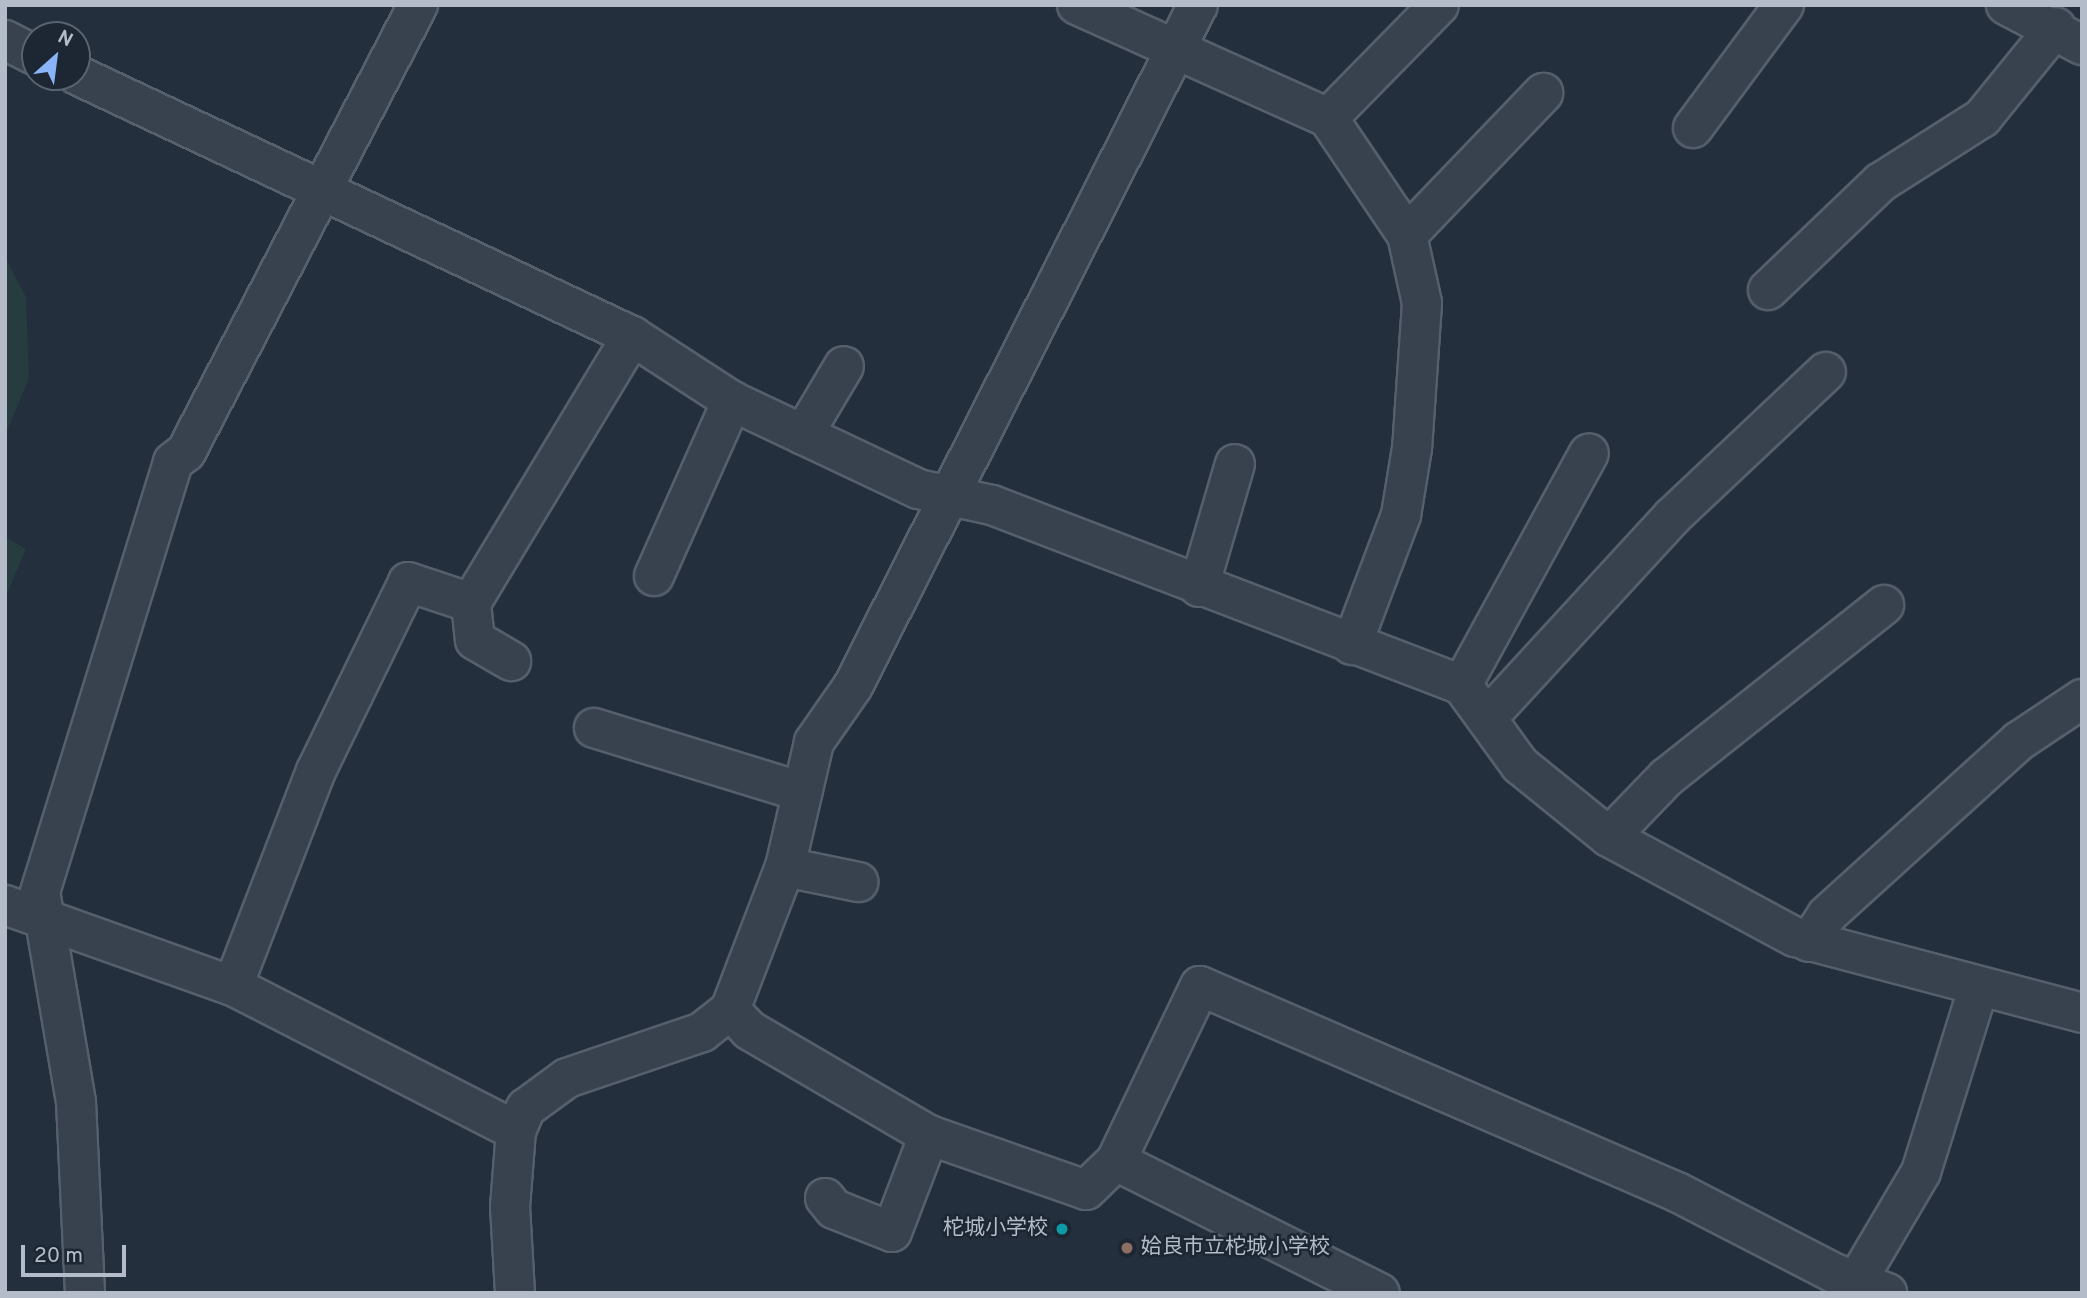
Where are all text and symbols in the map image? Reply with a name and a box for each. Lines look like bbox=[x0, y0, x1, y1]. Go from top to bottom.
north arrow bbox=[21, 21, 91, 91]
text: N bbox=[53, 25, 77, 53]
place label: 柁城小学校 bbox=[943, 1216, 1048, 1242]
marker: 柁城小学校 bbox=[1054, 1221, 1070, 1237]
scale bar bbox=[24, 1232, 130, 1276]
place label: 姶良市立柁城小学校 bbox=[1141, 1235, 1330, 1261]
marker: 姶良市立柁城小学校 bbox=[1119, 1240, 1135, 1256]
text: 20 m bbox=[34, 1243, 83, 1270]

